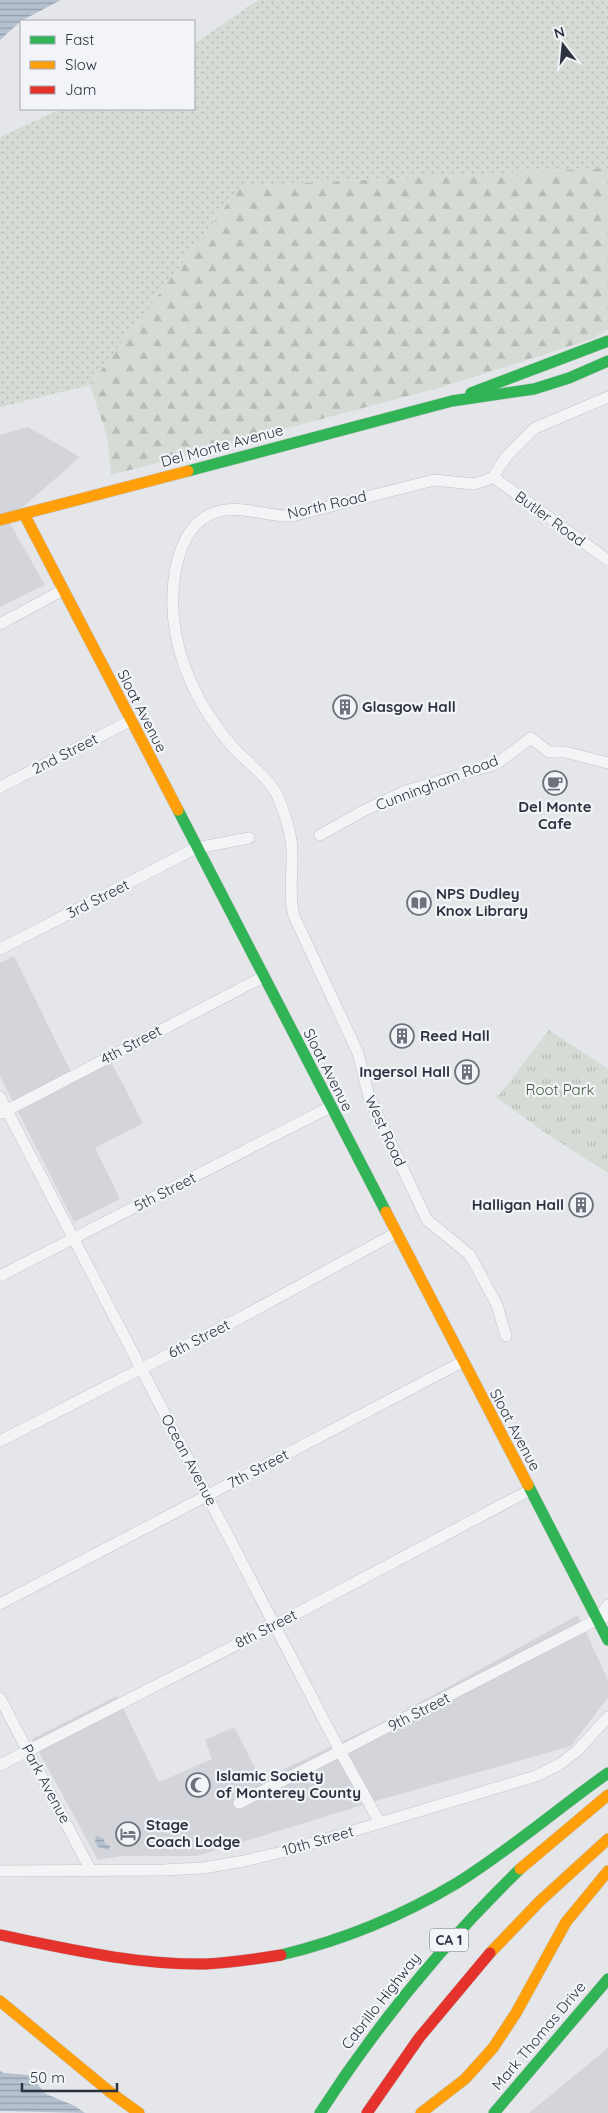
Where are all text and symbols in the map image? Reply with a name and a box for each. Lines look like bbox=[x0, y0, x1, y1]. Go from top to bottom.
legend bbox=[20, 20, 195, 110]
north arrow bbox=[538, 20, 588, 70]
text: N bbox=[552, 22, 567, 43]
text: Fast bbox=[65, 30, 94, 49]
text: Slow bbox=[65, 55, 97, 74]
text: Jam bbox=[65, 80, 96, 99]
street label: Del Monte Avenue bbox=[159, 420, 285, 471]
street label: North Road bbox=[285, 486, 368, 523]
street label: Butler Road bbox=[511, 487, 589, 550]
street label: Sloat Avenue bbox=[113, 666, 171, 755]
building icon: Glasgow Hall bbox=[332, 694, 358, 720]
place label: Glasgow Hall bbox=[362, 697, 456, 716]
street label: 2nd Street bbox=[29, 729, 101, 778]
street label: Cunningham Road bbox=[373, 750, 501, 815]
cafe icon: Del Monte Cafe bbox=[542, 770, 568, 796]
place label: Del Monte Cafe bbox=[518, 797, 592, 833]
street label: 3rd Street bbox=[63, 875, 132, 922]
place label: NPS Dudley Knox Library bbox=[436, 884, 528, 920]
library icon: NPS Dudley Knox Library bbox=[406, 890, 432, 916]
street label: 4th Street bbox=[97, 1021, 165, 1069]
building icon: Reed Hall bbox=[389, 1023, 415, 1049]
street label: Sloat Avenue bbox=[299, 1025, 357, 1114]
place label: Reed Hall bbox=[420, 1026, 490, 1045]
building icon: Ingersol Hall bbox=[454, 1059, 480, 1085]
place label: Ingersol Hall bbox=[359, 1062, 450, 1081]
park label: Root Park bbox=[525, 1080, 595, 1099]
street label: West Road bbox=[361, 1092, 410, 1169]
street label: 5th Street bbox=[131, 1168, 199, 1215]
building icon: Halligan Hall bbox=[568, 1192, 594, 1218]
place label: Halligan Hall bbox=[472, 1195, 564, 1214]
street label: 6th Street bbox=[165, 1315, 233, 1362]
street label: Sloat Avenue bbox=[486, 1385, 545, 1474]
street label: Ocean Avenue bbox=[157, 1411, 222, 1509]
street label: 7th Street bbox=[224, 1445, 292, 1493]
street label: 8th Street bbox=[232, 1605, 300, 1652]
street label: 9th Street bbox=[385, 1688, 453, 1735]
street label: Park Avenue bbox=[18, 1741, 75, 1827]
place label: Islamic Society of Monterey County bbox=[216, 1766, 361, 1802]
mosque icon: Islamic Society of Monterey County bbox=[185, 1772, 211, 1798]
place label: Stage Coach Lodge bbox=[146, 1815, 240, 1851]
hotel icon: Stage Coach Lodge bbox=[115, 1821, 141, 1847]
street label: 10th Street bbox=[280, 1821, 356, 1860]
road number: CA 1 bbox=[430, 1928, 468, 1952]
street label: Cabrillo Highway bbox=[337, 1948, 424, 2053]
street label: Mark Thomas Drive bbox=[488, 1977, 590, 2094]
scale bar bbox=[22, 2060, 118, 2092]
text: 50 m bbox=[30, 2068, 65, 2087]

